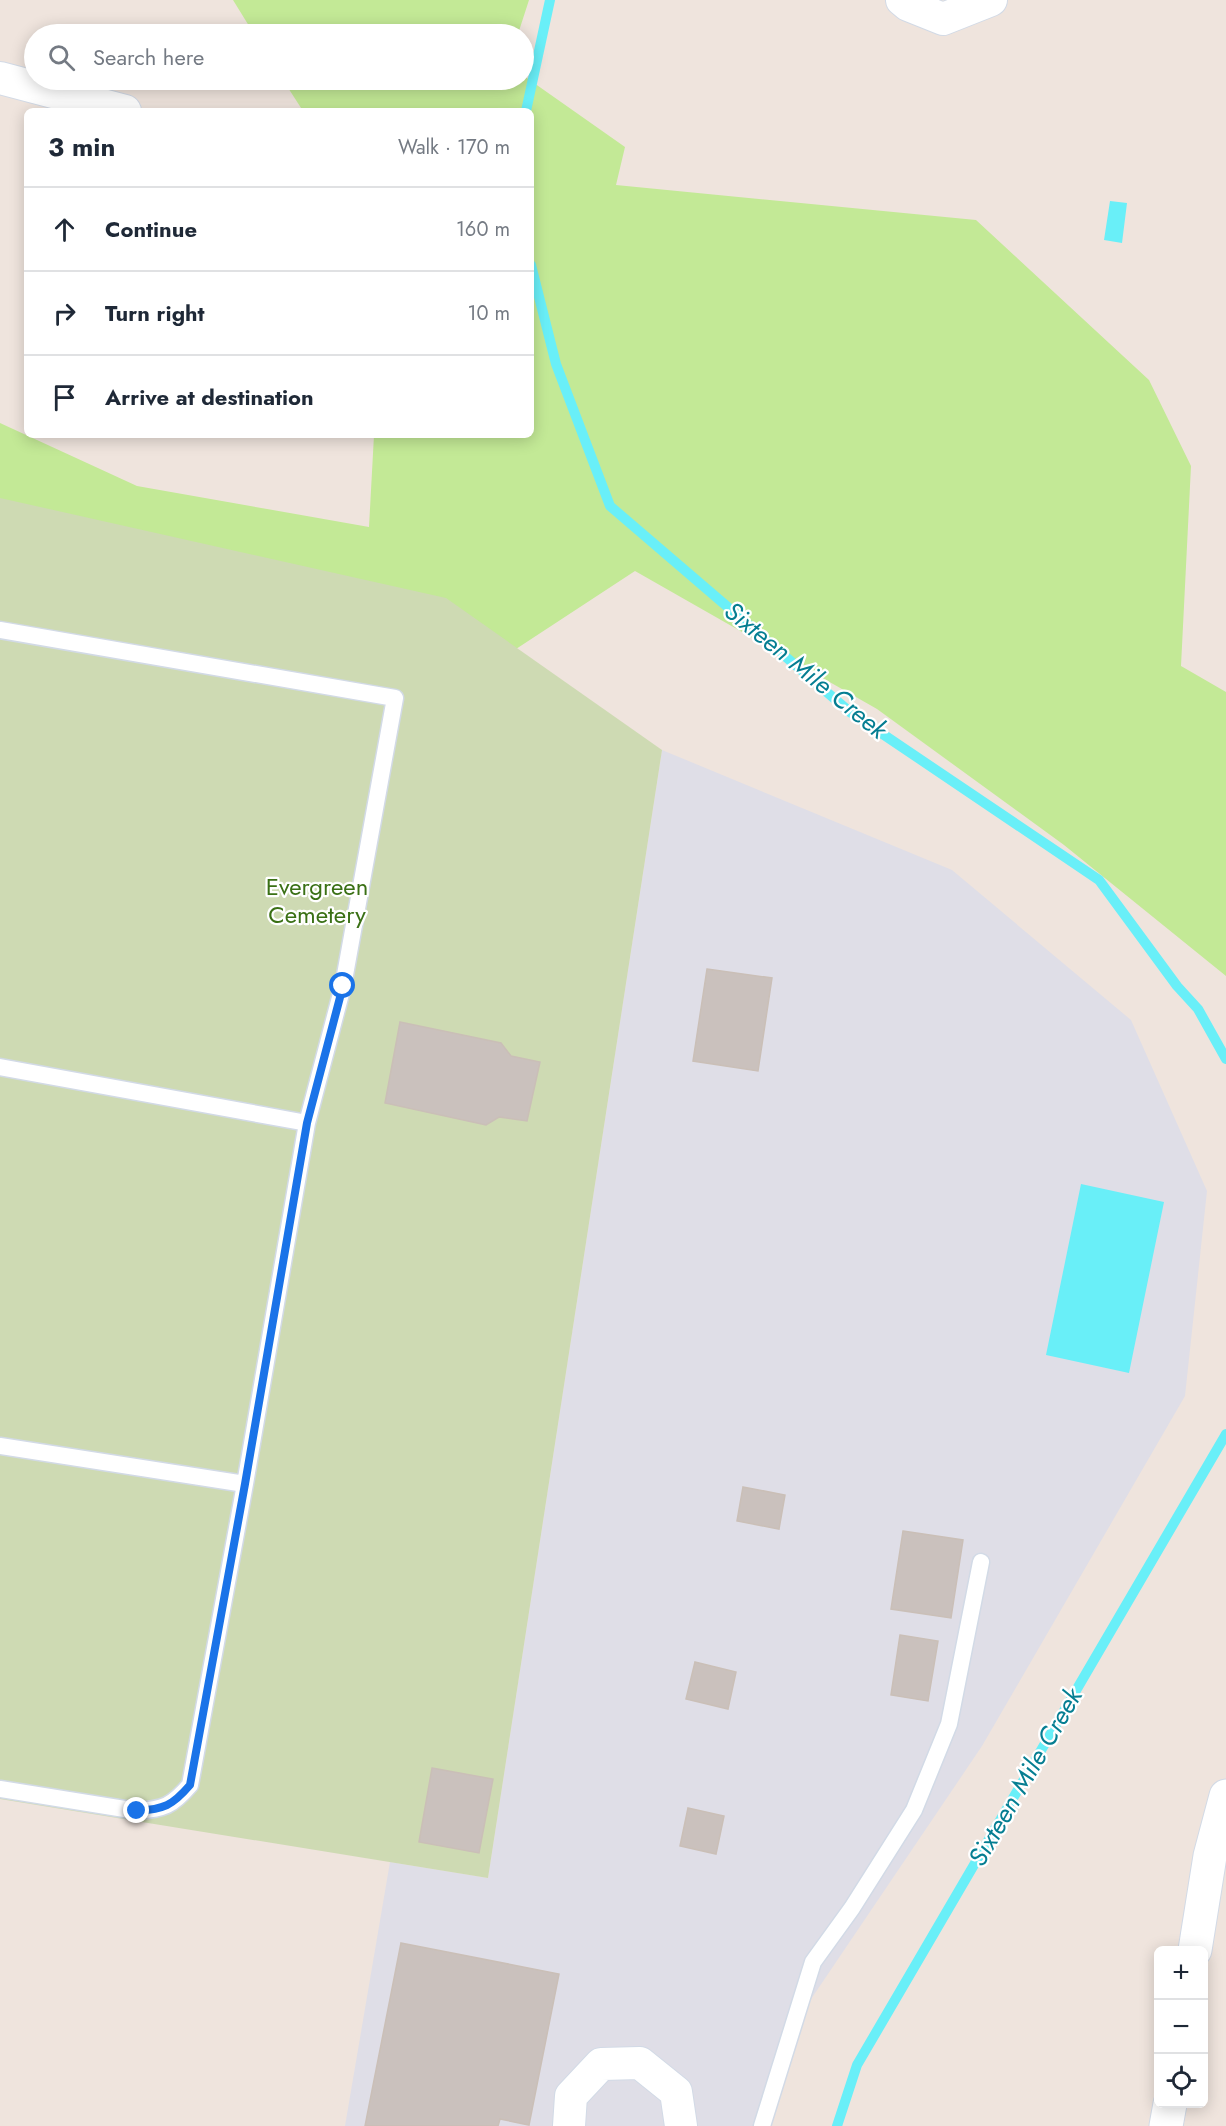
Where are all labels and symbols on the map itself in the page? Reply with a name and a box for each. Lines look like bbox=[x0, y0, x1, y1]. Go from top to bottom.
water label: Sixteen Mile Creek bbox=[716, 592, 897, 749]
park label: Evergreen Cemetery bbox=[266, 869, 368, 932]
route start bbox=[329, 972, 355, 998]
water label: Sixteen Mile Creek bbox=[958, 1679, 1092, 1873]
route end bbox=[123, 1797, 149, 1823]

